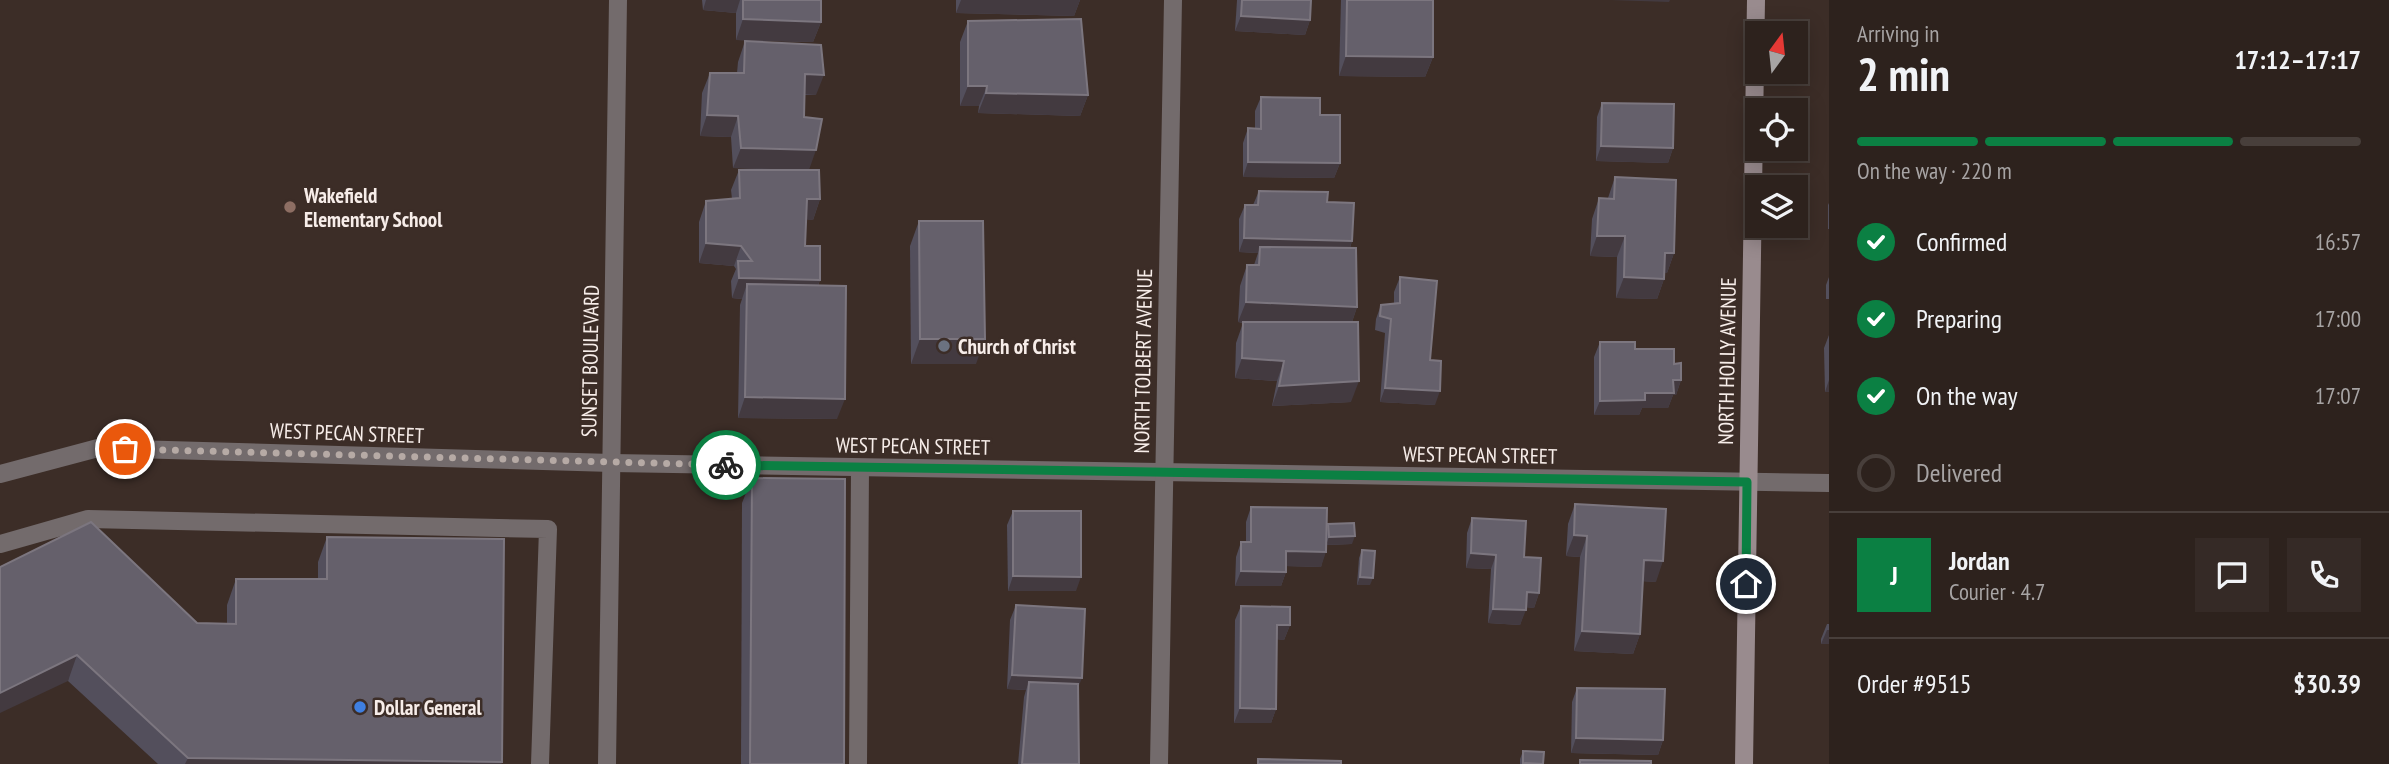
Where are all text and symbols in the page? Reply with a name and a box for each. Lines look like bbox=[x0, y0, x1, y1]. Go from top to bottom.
text: Arriving in bbox=[1857, 19, 1939, 48]
north arrow bbox=[1745, 21, 1808, 84]
map controls bbox=[1745, 21, 1808, 238]
text: 17:12–17:17 bbox=[2234, 43, 2361, 76]
text: 2 min bbox=[1857, 44, 1950, 104]
button: locate bbox=[1745, 98, 1808, 161]
text: On the way · 220 m bbox=[1857, 156, 2012, 185]
button: layers bbox=[1745, 175, 1808, 238]
place label: Wakefield Elementary School bbox=[303, 182, 443, 233]
marker: Wakefield Elementary School bbox=[282, 199, 298, 215]
icon: check bbox=[1857, 223, 1895, 261]
text: Confirmed bbox=[1916, 225, 2007, 258]
text: 16:57 bbox=[2315, 227, 2361, 256]
street label: NORTH TOLBERT AVENUE bbox=[1128, 268, 1158, 454]
street label: NORTH HOLLY AVENUE bbox=[1712, 277, 1742, 445]
street label: SUNSET BOULEVARD bbox=[575, 285, 605, 437]
icon: check bbox=[1857, 300, 1895, 338]
text: Preparing bbox=[1916, 302, 2002, 335]
text: 17:00 bbox=[2315, 304, 2361, 333]
place label: Church of Christ bbox=[958, 333, 1076, 360]
marker: Church of Christ bbox=[936, 338, 952, 354]
icon: check bbox=[1857, 377, 1895, 415]
text: On the way bbox=[1916, 379, 2018, 412]
text: 17:07 bbox=[2315, 381, 2361, 410]
street label: WEST PECAN STREET bbox=[269, 417, 425, 449]
pin bbox=[95, 419, 155, 479]
icon: bag bbox=[106, 430, 144, 468]
courier bbox=[691, 430, 761, 500]
street label: WEST PECAN STREET bbox=[836, 431, 991, 461]
street label: WEST PECAN STREET bbox=[1403, 440, 1558, 470]
icon: bike bbox=[707, 446, 745, 484]
text: Delivered bbox=[1916, 456, 2002, 489]
button: chat bbox=[2195, 538, 2269, 612]
button: phone bbox=[2287, 538, 2361, 612]
text: Jordan bbox=[1949, 544, 2010, 577]
pin bbox=[1716, 554, 1776, 614]
text: J bbox=[1890, 559, 1898, 592]
icon: home bbox=[1727, 565, 1765, 603]
text: Courier · 4.7 bbox=[1949, 577, 2045, 606]
text: Order #9515 bbox=[1857, 667, 1972, 700]
text: $30.39 bbox=[2293, 667, 2361, 700]
place label: Dollar General bbox=[374, 694, 482, 721]
marker: Dollar General bbox=[352, 699, 368, 715]

